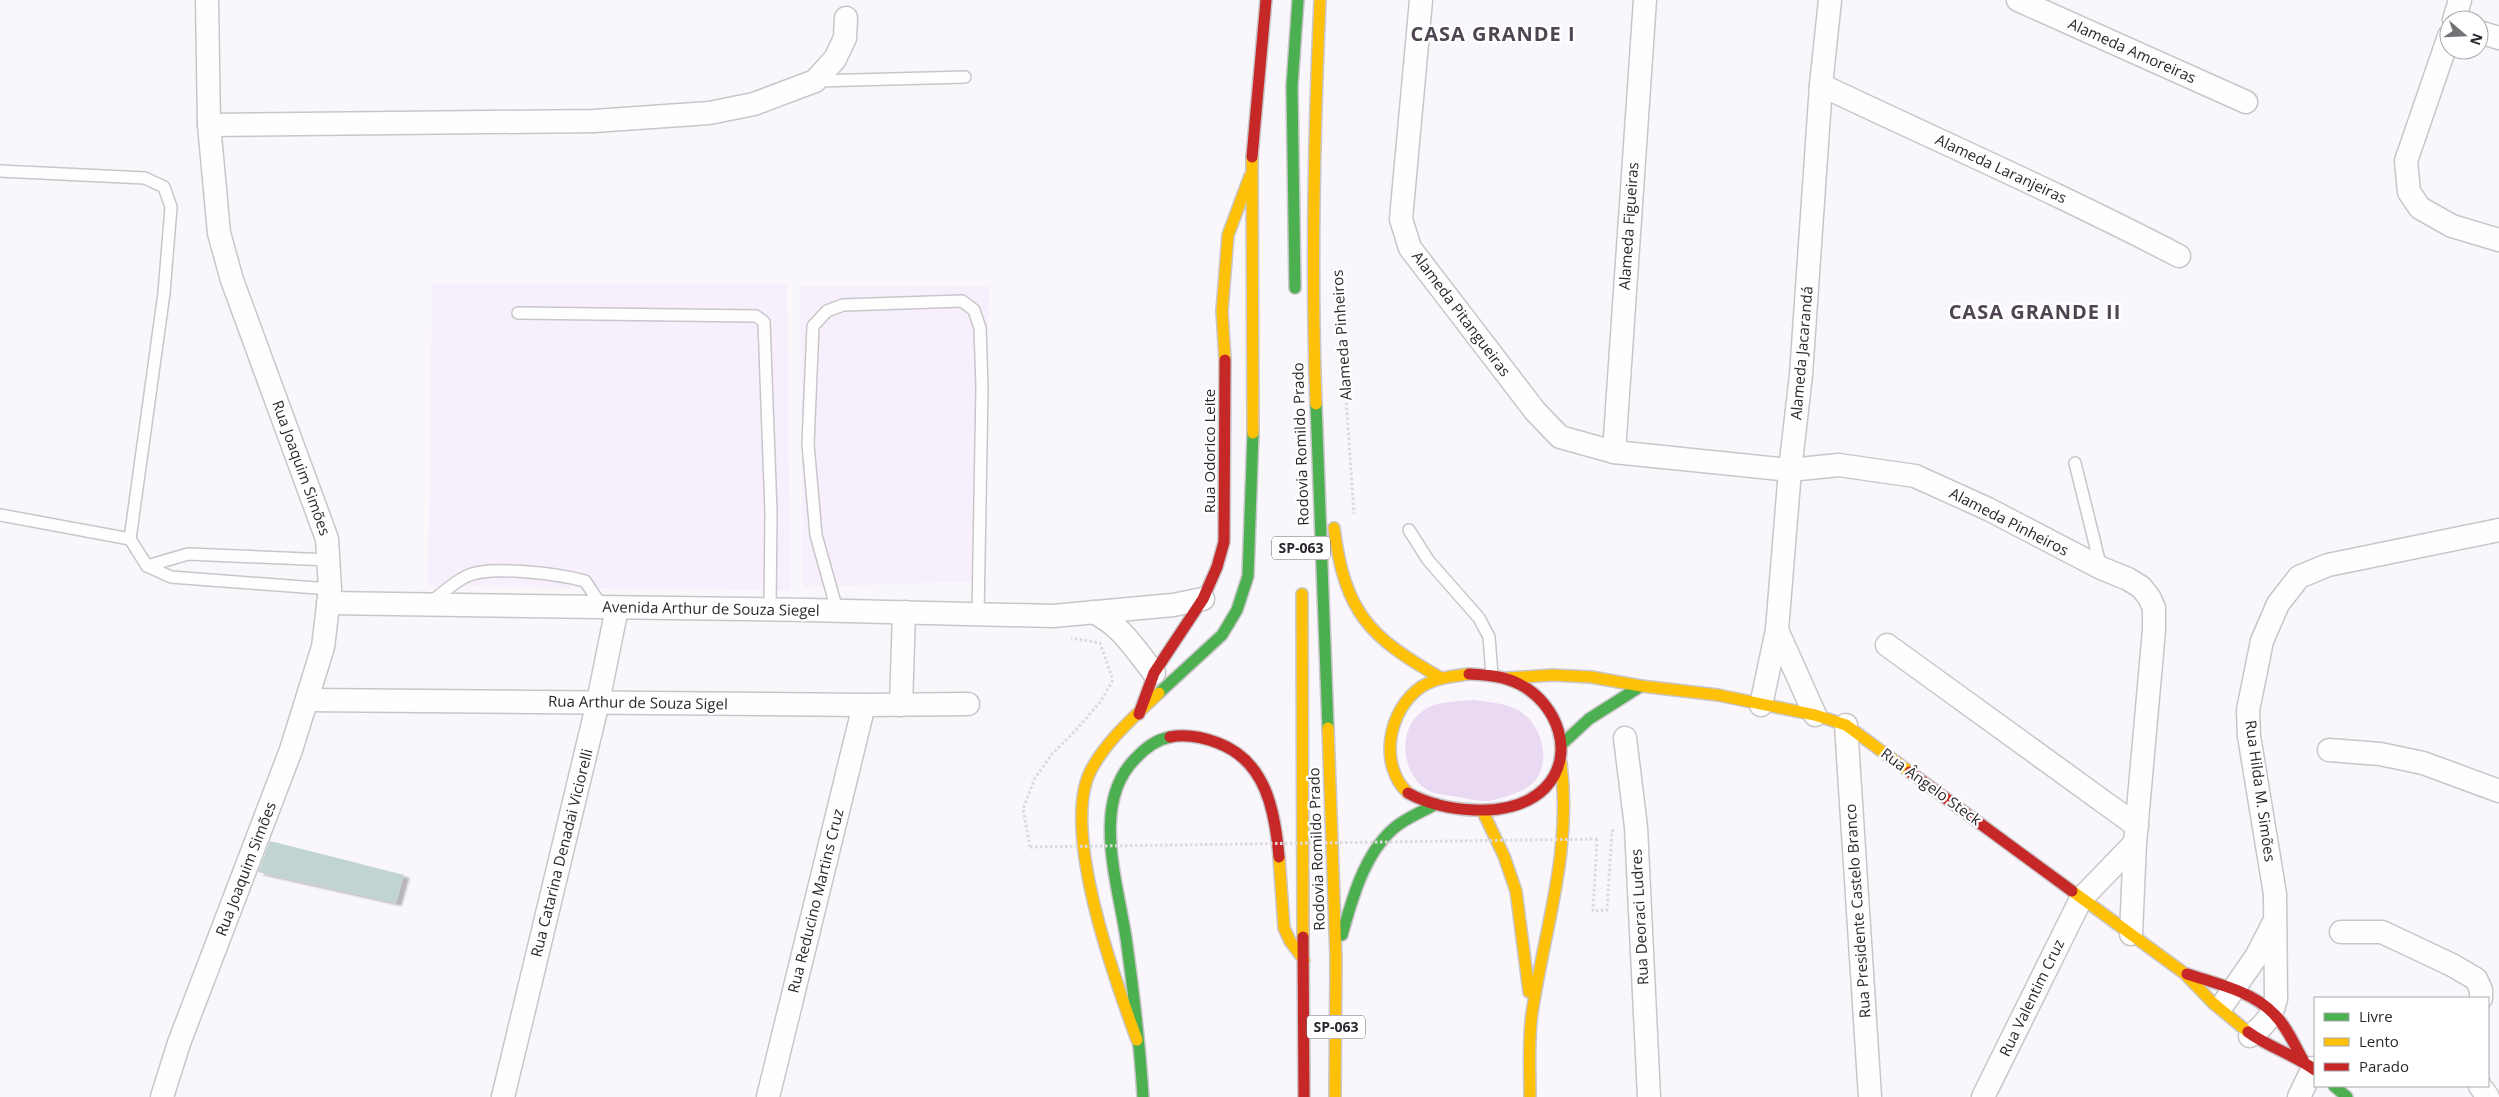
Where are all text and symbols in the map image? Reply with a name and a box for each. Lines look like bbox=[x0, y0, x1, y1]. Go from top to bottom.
north arrow bbox=[2439, 10, 2489, 60]
street label: Alameda Amoreiras bbox=[2065, 13, 2199, 87]
district label: CASA GRANDE I bbox=[1410, 20, 1576, 47]
text: N bbox=[2466, 31, 2488, 48]
street label: Alameda Laranjeiras bbox=[1933, 129, 2070, 207]
street label: Alameda Figueiras bbox=[1614, 161, 1642, 290]
street label: Alameda Pitangueiras bbox=[1408, 247, 1516, 380]
street label: Alameda Pinheiros bbox=[1326, 269, 1356, 401]
street label: Alameda Jacarandá bbox=[1785, 285, 1817, 421]
district label: CASA GRANDE II bbox=[1949, 298, 2121, 325]
street label: Rodovia Romildo Prado bbox=[1287, 362, 1313, 526]
street label: Rua Odorico Leite bbox=[1199, 389, 1219, 513]
street label: Rua Joaquim Simões bbox=[268, 397, 336, 538]
street label: Alameda Pinheiros bbox=[1947, 482, 2072, 560]
road number: SP-063 bbox=[1272, 536, 1330, 560]
street label: Avenida Arthur de Souza Siegel bbox=[602, 596, 820, 620]
street label: Rua Arthur de Souza Sigel bbox=[548, 690, 728, 714]
street label: Rua Hilda M. Simões bbox=[2241, 719, 2281, 863]
street label: Rua Ângelo Steck bbox=[1877, 743, 1986, 830]
street label: Rua Catarina Denadai Viciorelli bbox=[525, 746, 597, 959]
street label: Rodovia Romildo Prado bbox=[1303, 767, 1329, 931]
street label: Rua Joaquim Simões bbox=[210, 799, 280, 939]
street label: Rua Presidente Castelo Branco bbox=[1840, 803, 1874, 1019]
street label: Rua Reducino Martins Cruz bbox=[782, 807, 848, 995]
street label: Rua Deoraci Ludres bbox=[1625, 848, 1653, 986]
street label: Rua Valentim Cruz bbox=[1994, 936, 2068, 1060]
legend bbox=[2314, 997, 2489, 1087]
text: Livre bbox=[2359, 1006, 2393, 1026]
road number: SP-063 bbox=[1307, 1016, 1365, 1038]
text: Lento bbox=[2359, 1031, 2399, 1051]
text: Parado bbox=[2359, 1056, 2409, 1076]

